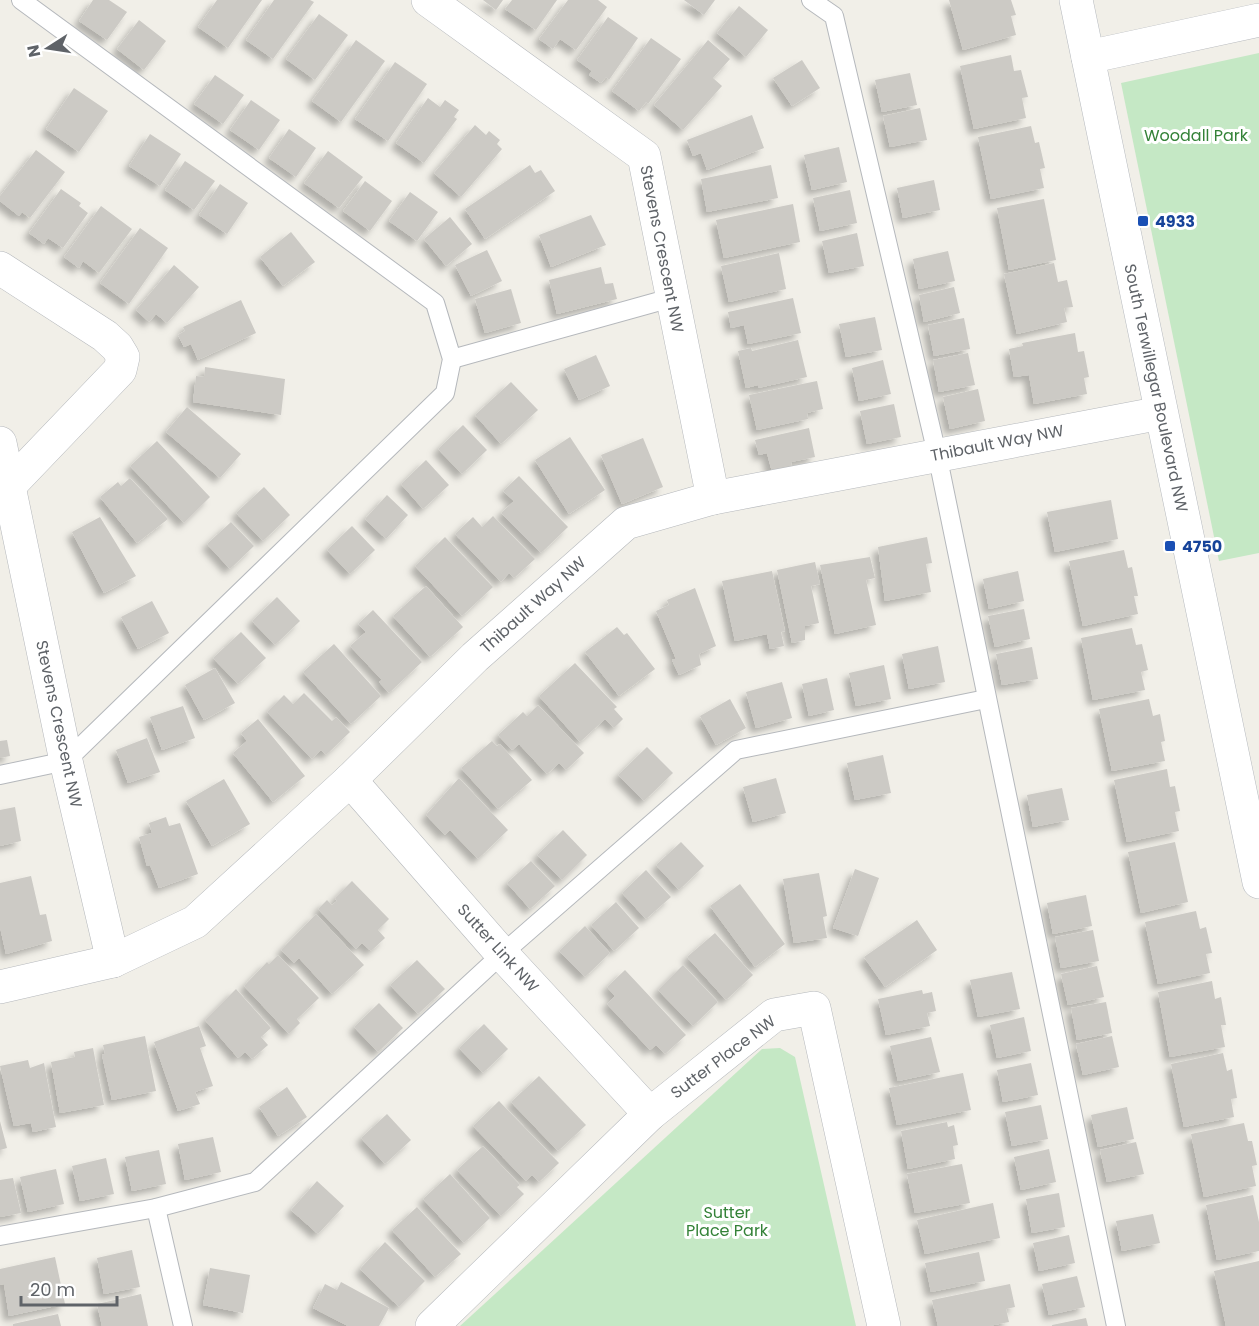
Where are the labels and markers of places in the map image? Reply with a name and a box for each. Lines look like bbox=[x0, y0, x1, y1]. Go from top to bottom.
place label: 4933 bbox=[1155, 210, 1195, 233]
marker: 4933 bbox=[1136, 214, 1150, 228]
place label: 4750 bbox=[1182, 535, 1222, 558]
marker: 4750 bbox=[1163, 539, 1177, 553]

